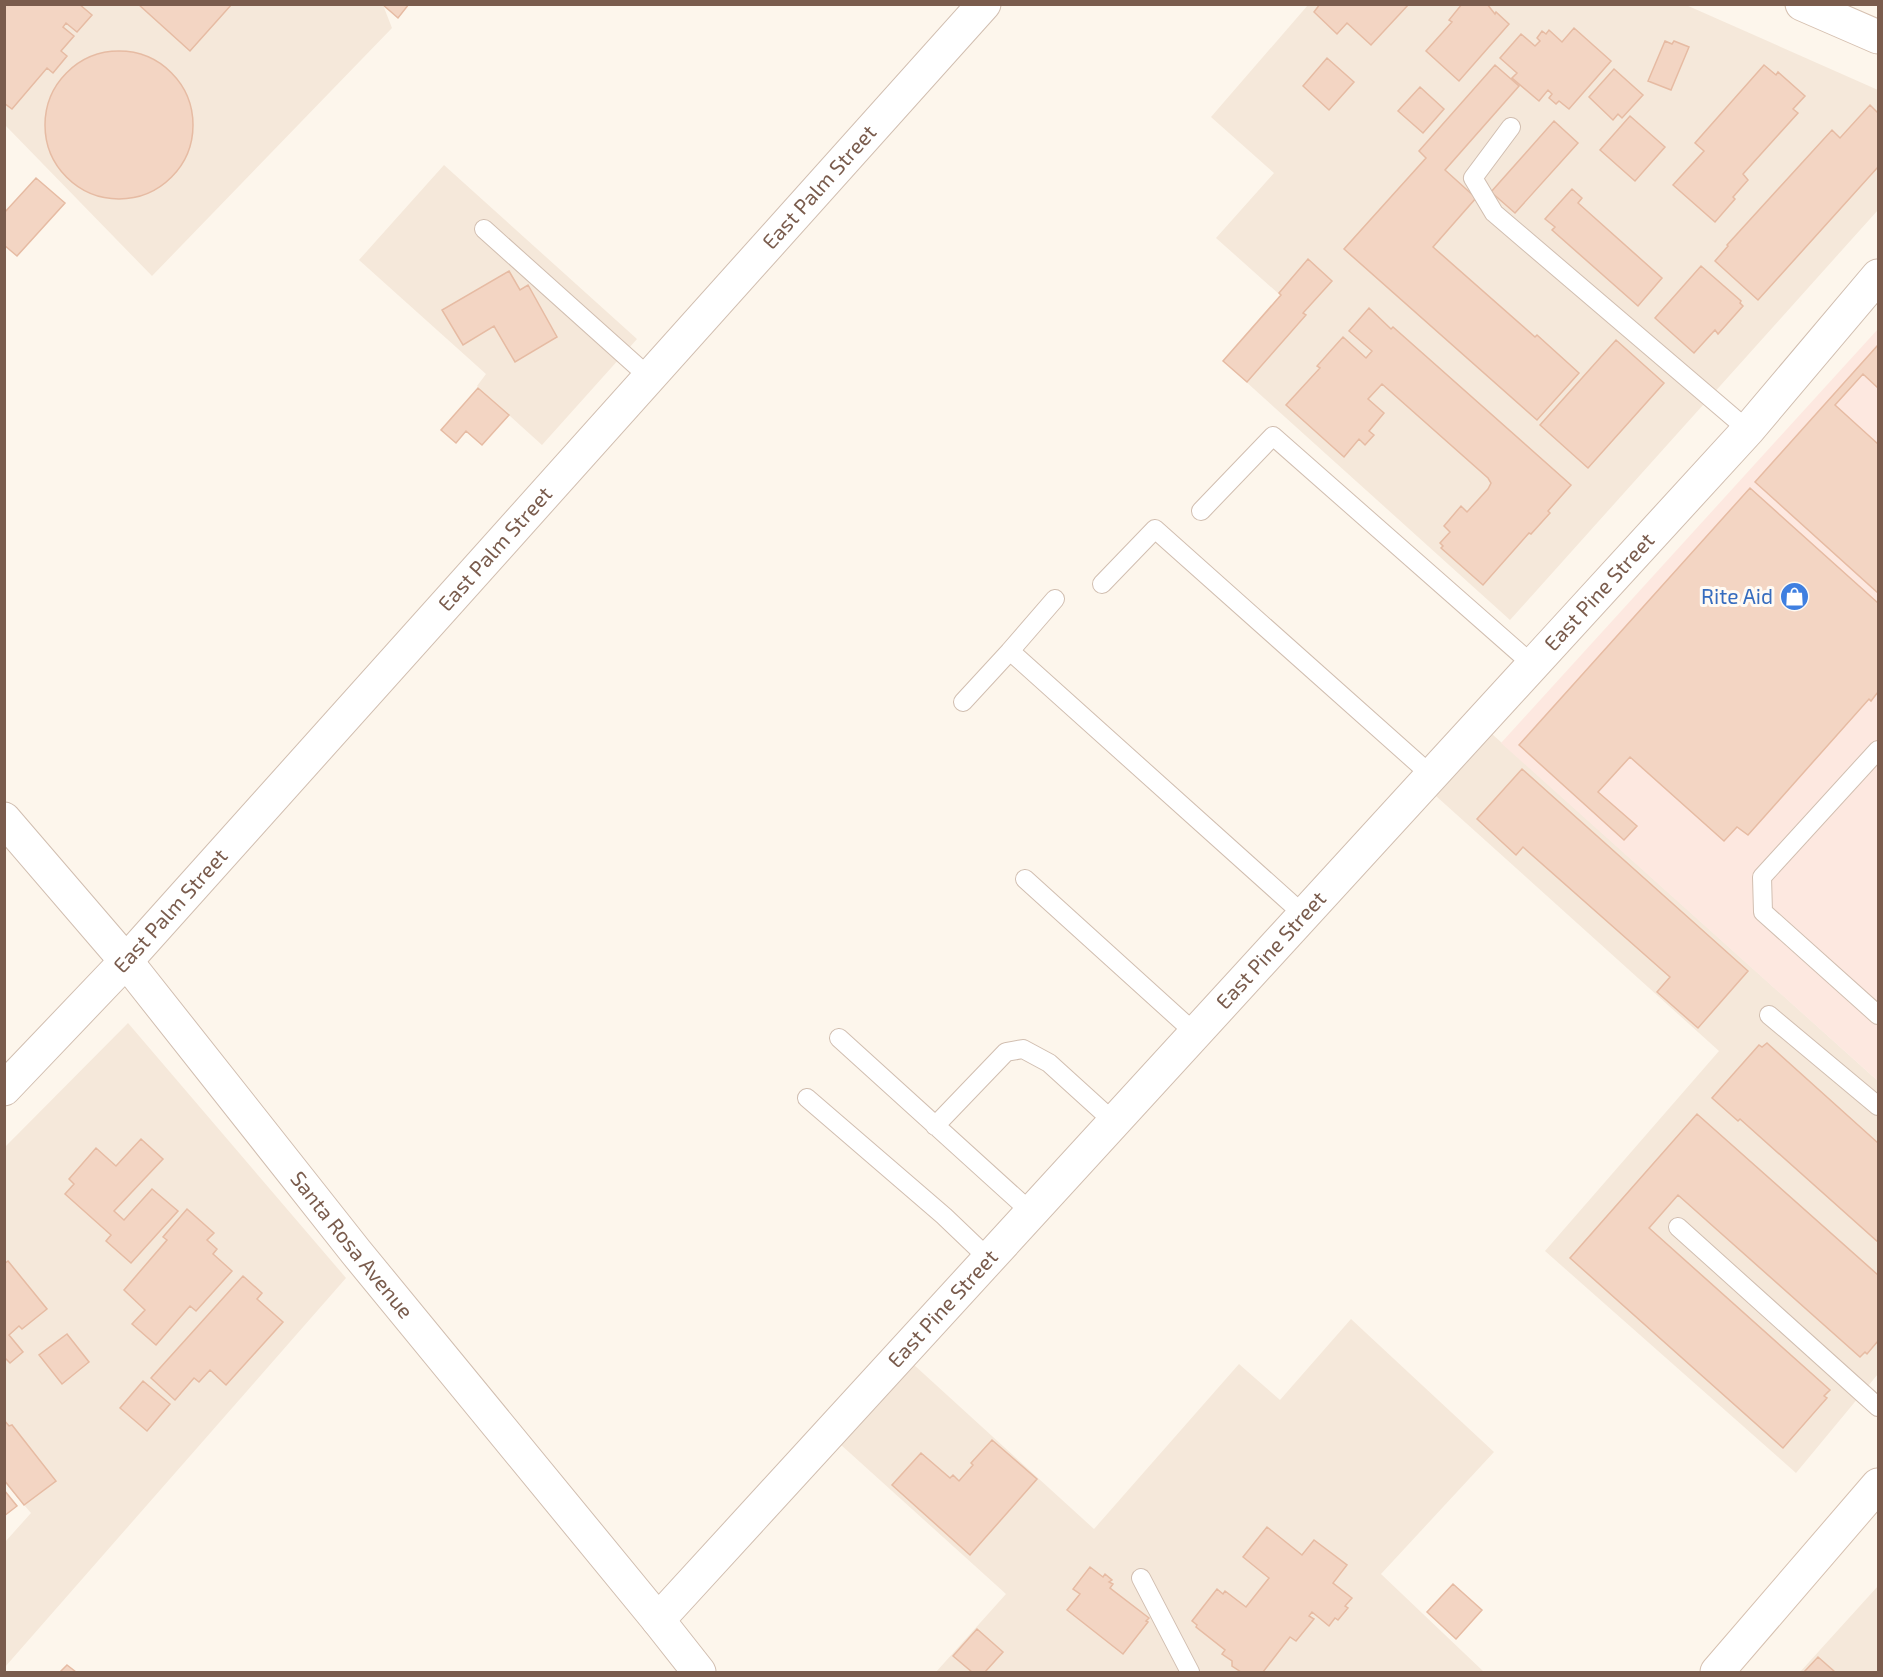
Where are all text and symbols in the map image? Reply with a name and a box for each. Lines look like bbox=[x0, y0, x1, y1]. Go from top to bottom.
street label: East Palm Street bbox=[756, 119, 881, 254]
street label: East Palm Street bbox=[432, 481, 556, 615]
street label: East Pine Street bbox=[1538, 527, 1659, 655]
shop icon: Rite Aid bbox=[1778, 581, 1810, 613]
place label: Rite Aid bbox=[1701, 583, 1773, 608]
street label: East Palm Street bbox=[108, 843, 232, 977]
street label: East Pine Street bbox=[1210, 885, 1330, 1013]
street label: Santa Rosa Avenue bbox=[286, 1166, 419, 1323]
street label: East Pine Street bbox=[882, 1244, 1002, 1372]

